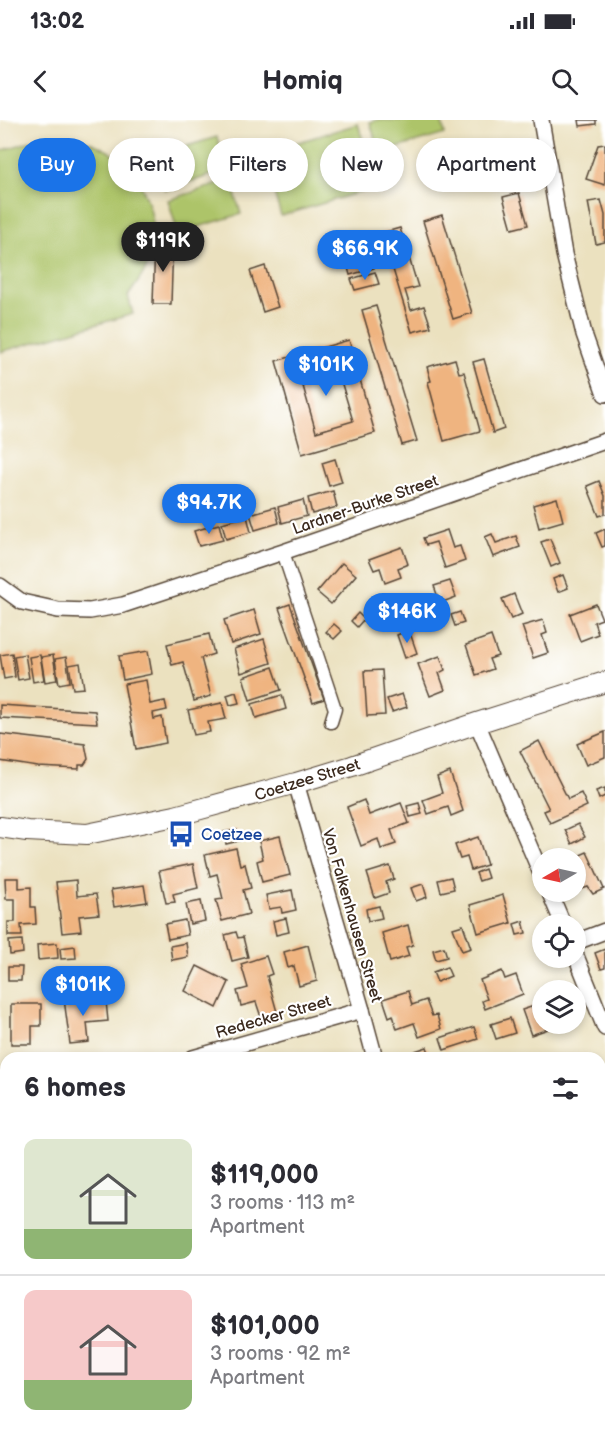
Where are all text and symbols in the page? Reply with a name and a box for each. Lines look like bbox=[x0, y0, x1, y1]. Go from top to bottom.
text: 13:02 bbox=[30, 8, 84, 35]
icon: back bbox=[24, 65, 57, 98]
text: Homiq bbox=[262, 65, 343, 97]
icon: search bbox=[548, 65, 581, 98]
chip: Buy bbox=[18, 138, 96, 192]
chip: Rent bbox=[108, 138, 195, 192]
chip: Filters bbox=[207, 138, 308, 192]
chip: New bbox=[320, 138, 404, 192]
chip: Apartment bbox=[416, 138, 557, 192]
pin: $119K bbox=[121, 222, 205, 273]
text: $119K bbox=[135, 229, 191, 253]
pin: $66.9K bbox=[316, 230, 414, 281]
text: $66.9K bbox=[331, 237, 399, 261]
pin: $101K bbox=[284, 346, 368, 397]
text: $101K bbox=[298, 353, 354, 377]
street label: Lardner-Burke Street bbox=[290, 472, 441, 539]
pin: $94.7K bbox=[160, 484, 258, 535]
text: $94.7K bbox=[176, 491, 242, 515]
pin: $146K bbox=[365, 593, 449, 644]
text: $146K bbox=[377, 600, 437, 624]
street label: Coetzee Street bbox=[252, 755, 363, 805]
bus stop icon: Coetzee bbox=[166, 819, 196, 849]
place label: Coetzee bbox=[201, 826, 263, 845]
street label: Von Falkenhausen Street bbox=[318, 826, 386, 1005]
north arrow bbox=[532, 848, 586, 902]
map controls bbox=[532, 848, 586, 1034]
button: locate bbox=[532, 914, 586, 968]
pin: $101K bbox=[41, 966, 125, 1017]
text: $101K bbox=[55, 973, 111, 997]
button: layers bbox=[532, 980, 586, 1034]
street label: Redecker Street bbox=[214, 992, 333, 1043]
icon: filters bbox=[549, 1072, 582, 1105]
text: 6 homes bbox=[24, 1073, 126, 1104]
text: $119,000 bbox=[210, 1160, 319, 1191]
icon: home bbox=[72, 1163, 144, 1235]
text: 3 rooms · 113 m² bbox=[210, 1191, 355, 1215]
text: Apartment bbox=[210, 1215, 305, 1239]
text: $101,000 bbox=[210, 1311, 320, 1342]
icon: home bbox=[72, 1314, 144, 1386]
text: 3 rooms · 92 m² bbox=[210, 1342, 351, 1366]
text: Apartment bbox=[210, 1366, 305, 1390]

